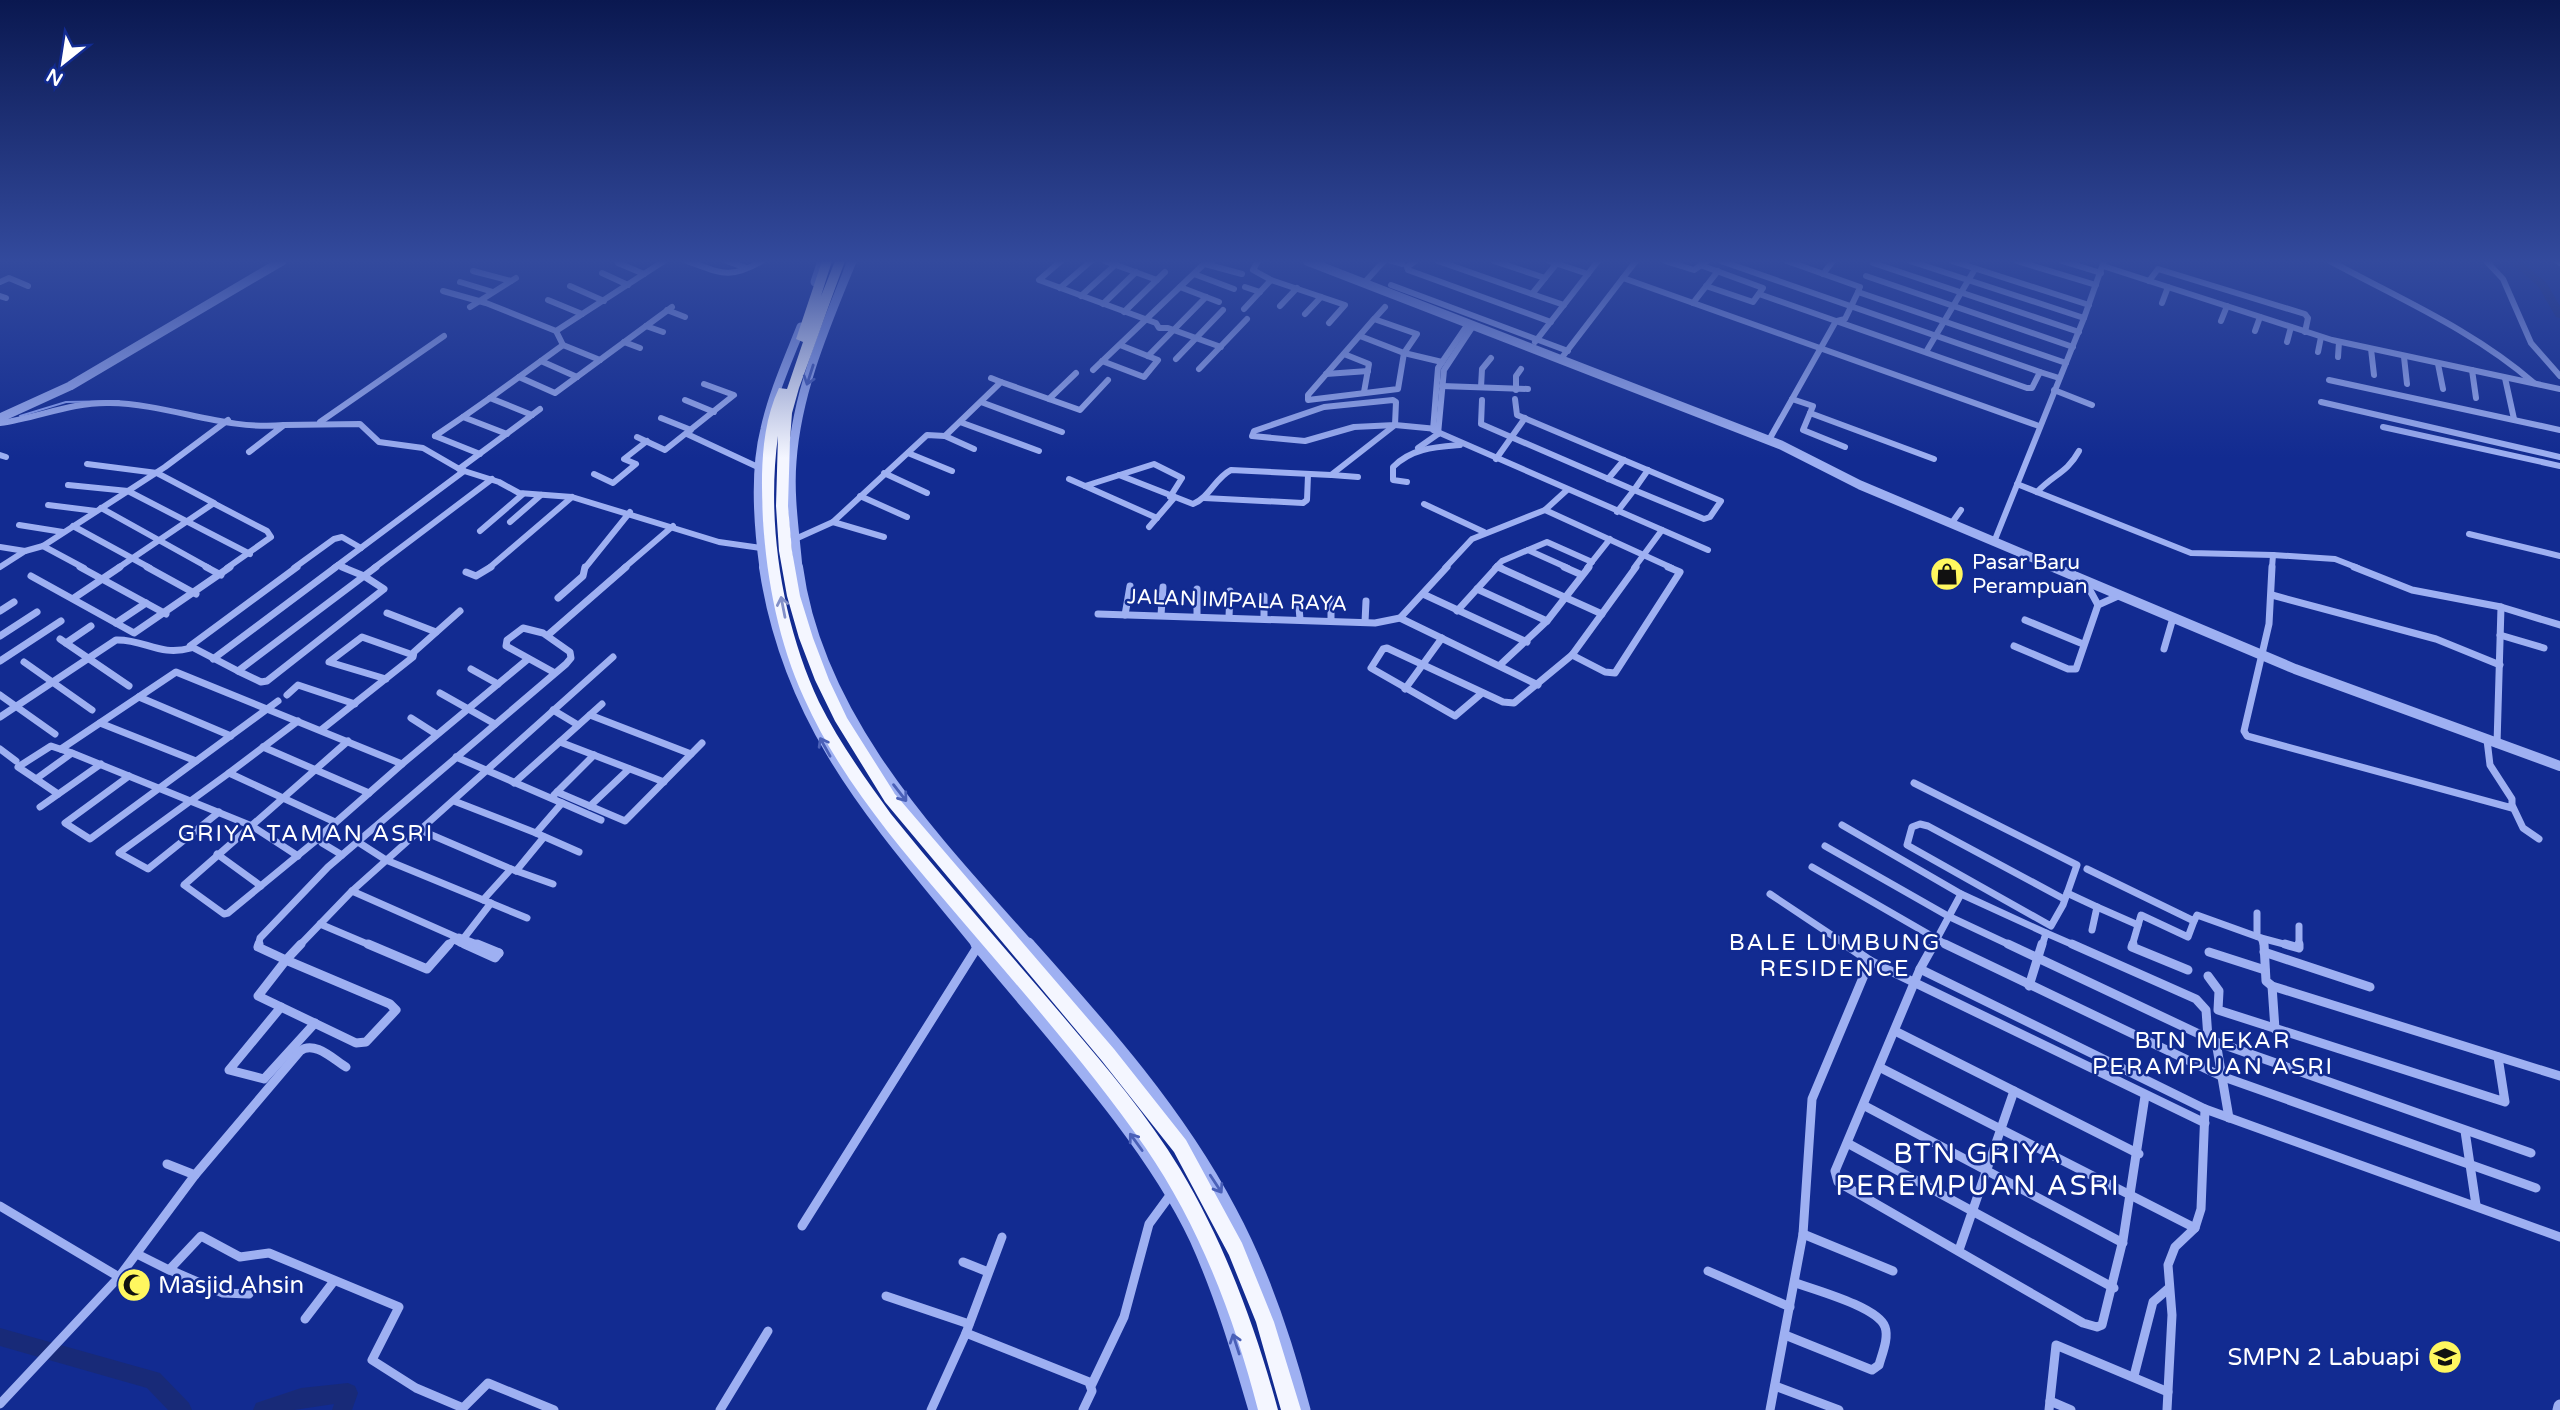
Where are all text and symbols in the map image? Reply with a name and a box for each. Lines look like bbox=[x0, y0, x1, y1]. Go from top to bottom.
north arrow bbox=[28, 28, 98, 98]
text: N bbox=[43, 64, 67, 90]
one-way arrow bbox=[803, 364, 816, 386]
place label: Pasar Baru Perampuan bbox=[1972, 550, 2087, 599]
shop icon: Pasar Baru Perampuan bbox=[1928, 555, 1966, 593]
street label: JALAN IMPALA RAYA bbox=[1126, 584, 1347, 617]
one-way arrow bbox=[775, 596, 789, 619]
one-way arrow bbox=[818, 737, 831, 758]
one-way arrow bbox=[892, 784, 907, 802]
district label: GRIYA TAMAN ASRI bbox=[178, 820, 434, 848]
district label: BALE LUMBUNG RESIDENCE bbox=[1729, 929, 1941, 983]
district label: BTN MEKAR PERAMPUAN ASRI bbox=[2092, 1027, 2334, 1081]
one-way arrow bbox=[1128, 1133, 1143, 1152]
district label: BTN GRIYA PEREMPUAN ASRI bbox=[1835, 1137, 2121, 1203]
one-way arrow bbox=[1209, 1174, 1224, 1193]
mosque icon: Masjid Ahsin bbox=[115, 1266, 153, 1304]
place label: Masjid Ahsin bbox=[158, 1271, 304, 1300]
one-way arrow bbox=[1229, 1334, 1242, 1356]
school or university icon: SMPN 2 Labuapi bbox=[2426, 1338, 2464, 1376]
place label: SMPN 2 Labuapi bbox=[2227, 1343, 2420, 1372]

